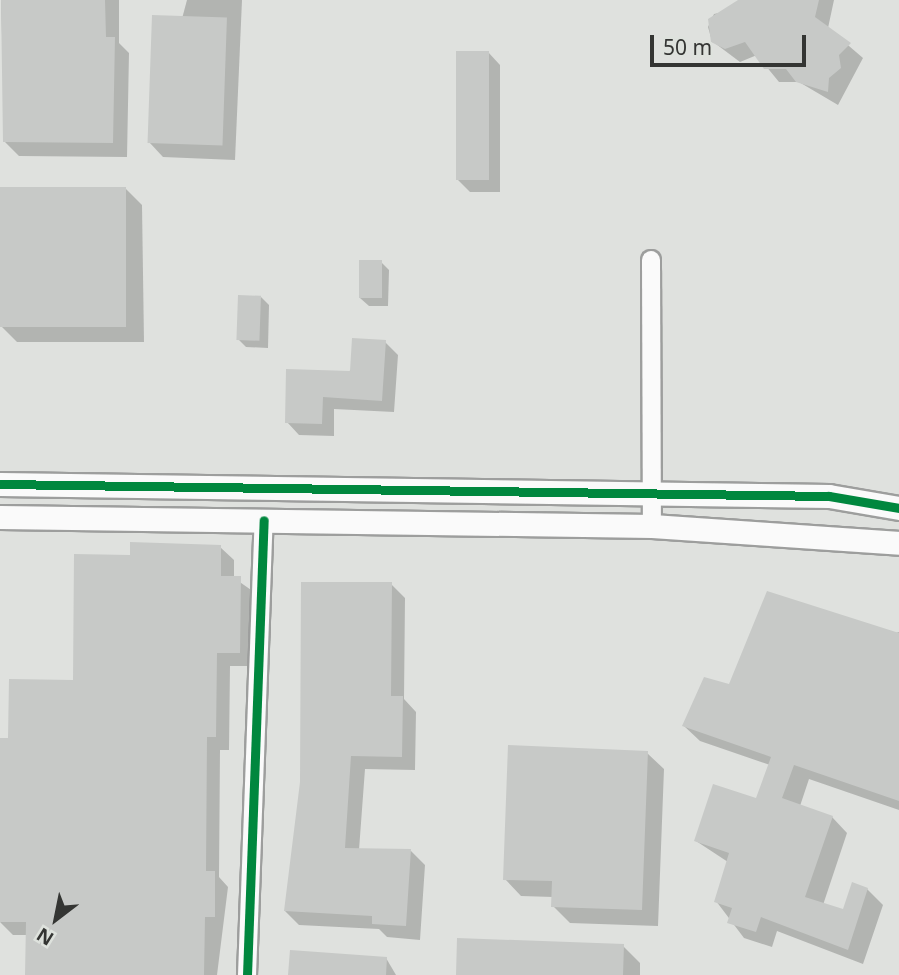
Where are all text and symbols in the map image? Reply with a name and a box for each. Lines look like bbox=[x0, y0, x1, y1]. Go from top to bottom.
scale bar bbox=[654, 21, 810, 65]
text: 50 m bbox=[663, 33, 712, 61]
north arrow bbox=[21, 884, 91, 954]
text: N bbox=[31, 922, 58, 952]

